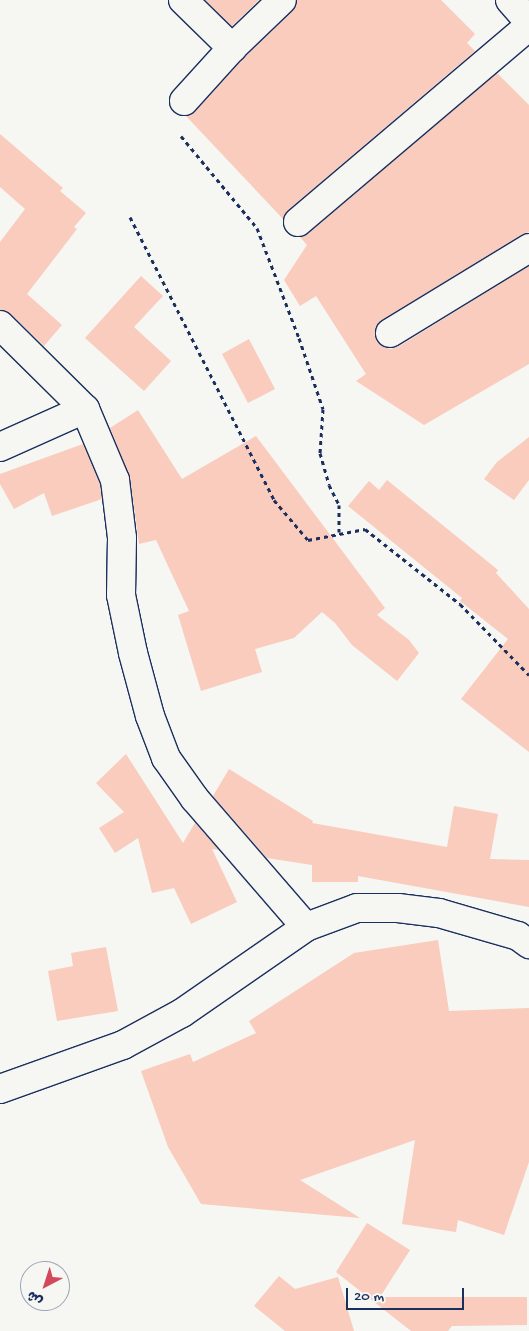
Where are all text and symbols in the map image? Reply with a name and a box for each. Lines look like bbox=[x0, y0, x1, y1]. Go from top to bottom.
north arrow bbox=[20, 1261, 70, 1311]
scale bar bbox=[349, 1278, 466, 1310]
text: ش bbox=[24, 1286, 47, 1309]
text: 20 m bbox=[354, 1288, 384, 1306]

